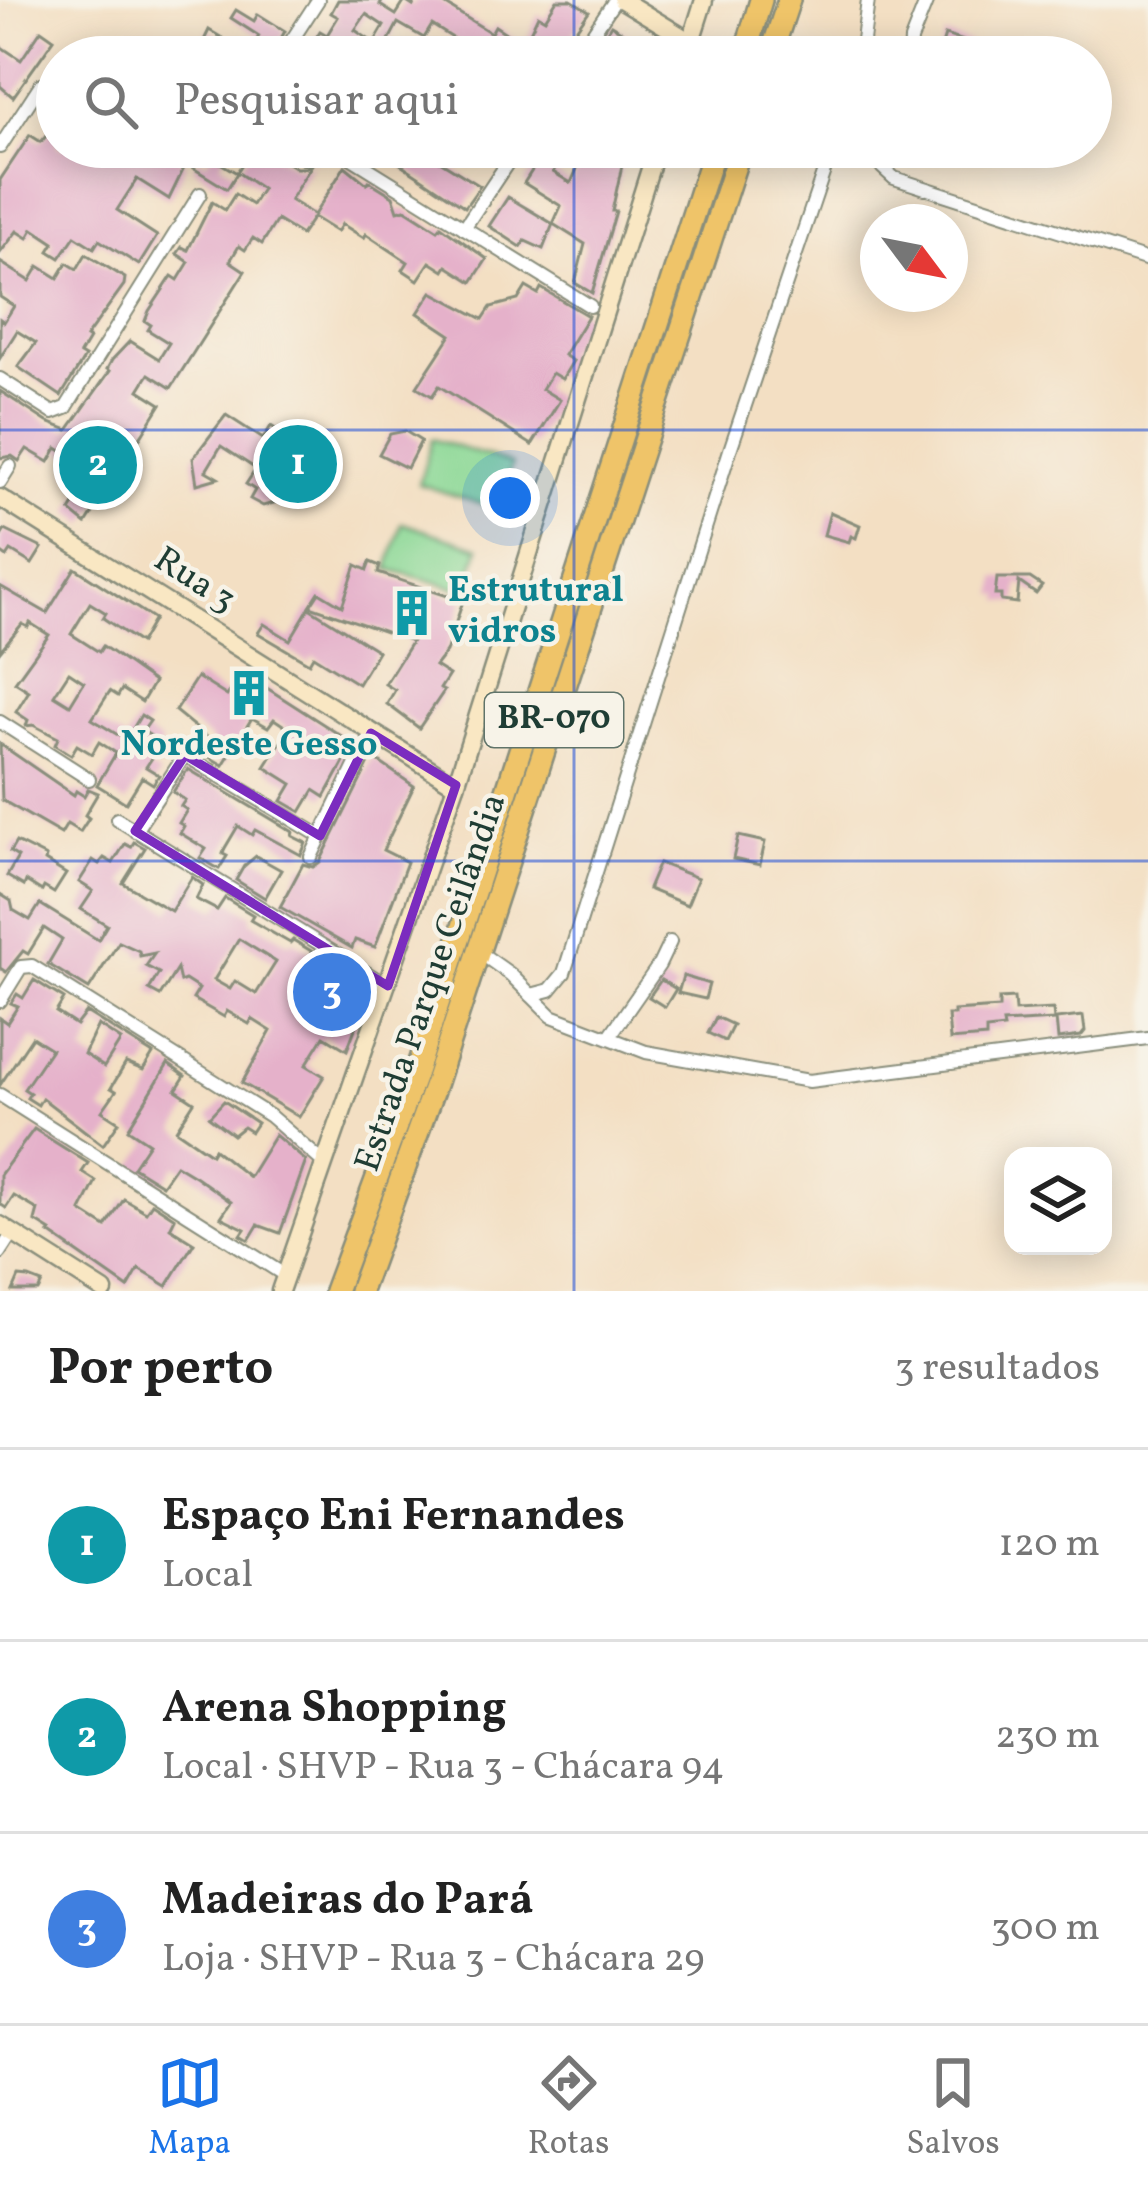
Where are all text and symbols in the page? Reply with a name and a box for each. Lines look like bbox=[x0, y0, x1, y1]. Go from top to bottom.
search box bbox=[36, 36, 1112, 168]
icon: search bbox=[78, 69, 144, 135]
text: Pesquisar aqui bbox=[174, 71, 459, 134]
north arrow bbox=[860, 204, 968, 312]
pin: 1 bbox=[259, 419, 337, 509]
pin: 2 bbox=[59, 420, 137, 510]
your location bbox=[480, 468, 540, 528]
street label: Rua 3 bbox=[143, 536, 245, 626]
place label: Estrutural vidros bbox=[448, 567, 624, 658]
building icon: Estrutural vidros bbox=[387, 588, 437, 638]
building icon: Nordeste Gesso bbox=[224, 668, 274, 718]
road number: BR-070 bbox=[485, 693, 623, 747]
place label: Nordeste Gesso bbox=[120, 721, 378, 771]
street label: Estrada Parque Ceilândia bbox=[344, 787, 520, 1179]
pin: 3 bbox=[293, 947, 371, 1037]
map controls bbox=[1004, 1147, 1112, 1255]
button: layers bbox=[1004, 1147, 1112, 1255]
text: Por perto bbox=[48, 1334, 273, 1405]
text: 3 resultados bbox=[894, 1342, 1100, 1396]
text: Espaço Eni Fernandes bbox=[162, 1486, 625, 1549]
text: 1 bbox=[79, 1518, 95, 1572]
text: 120 m bbox=[999, 1518, 1100, 1572]
text: Local bbox=[162, 1549, 253, 1603]
text: Arena Shopping bbox=[162, 1678, 507, 1741]
text: 2 bbox=[77, 1710, 97, 1764]
text: 230 m bbox=[995, 1710, 1100, 1764]
text: Local · SHVP - Rua 3 - Chácara 94 bbox=[162, 1741, 724, 1795]
text: Madeiras do Pará bbox=[162, 1870, 533, 1933]
text: 3 bbox=[77, 1902, 97, 1956]
text: 300 m bbox=[991, 1902, 1100, 1956]
text: Loja · SHVP - Rua 3 - Chácara 29 bbox=[162, 1933, 705, 1987]
tab: Mapa bbox=[148, 2050, 231, 2168]
tab: Rotas bbox=[528, 2050, 609, 2168]
tab: Salvos bbox=[906, 2050, 1000, 2168]

